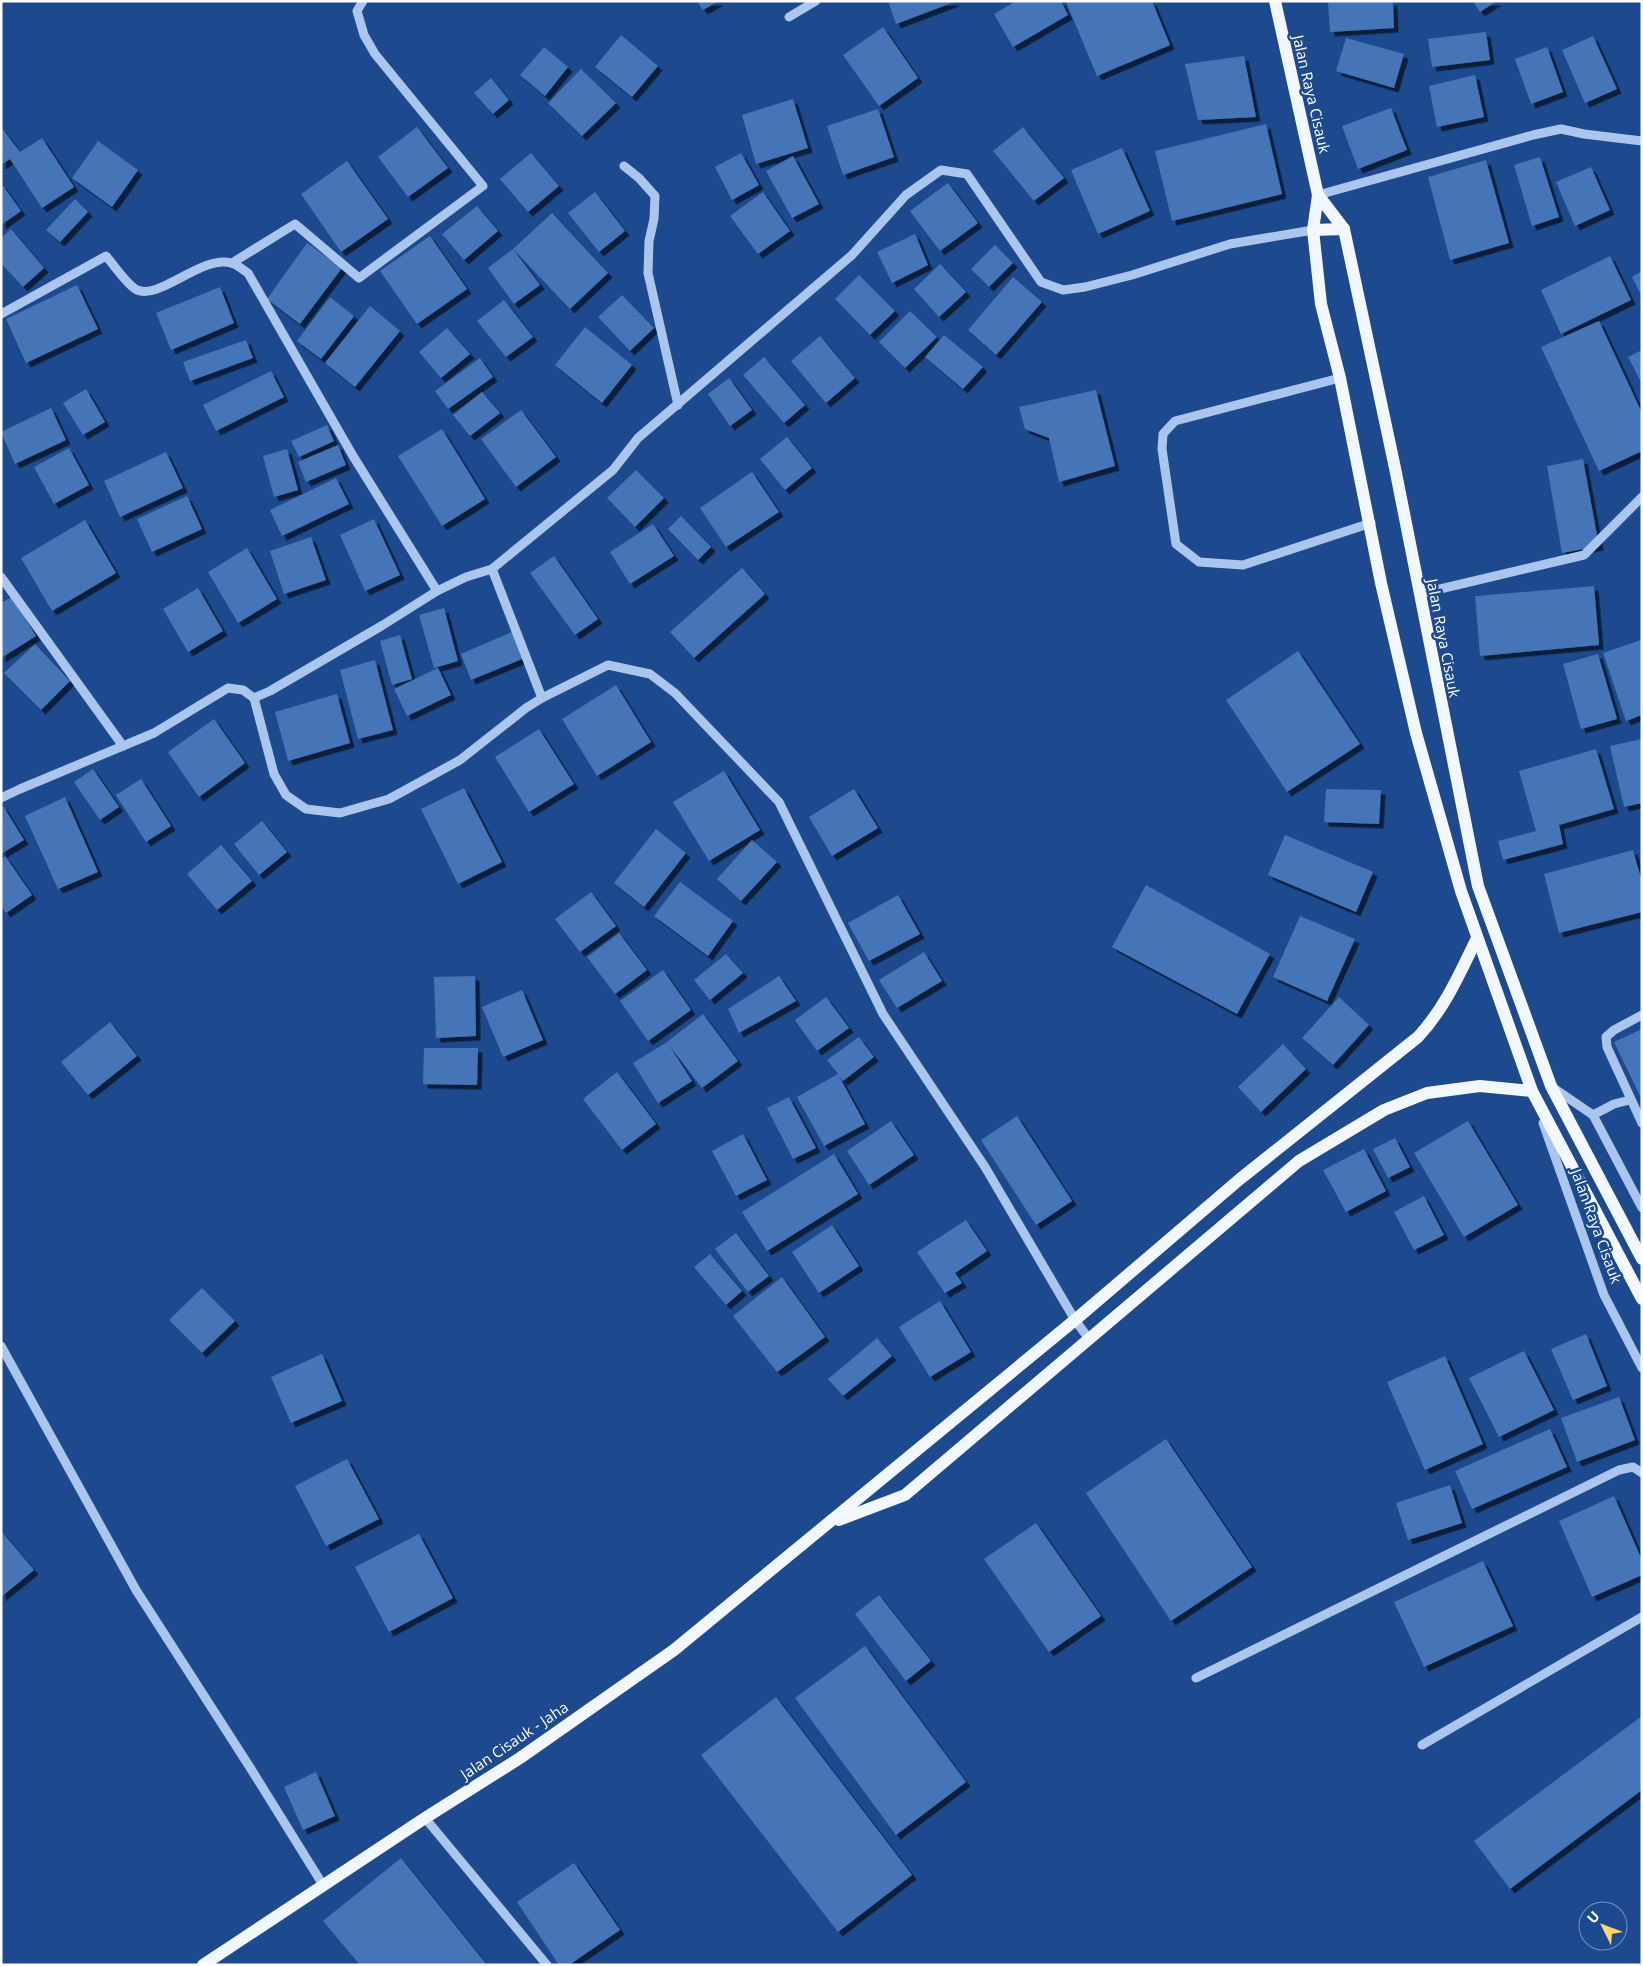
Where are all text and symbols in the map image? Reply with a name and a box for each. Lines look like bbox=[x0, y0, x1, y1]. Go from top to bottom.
street label: Jalan Raya Cisauk bbox=[1288, 31, 1335, 155]
street label: Jalan Raya Cisauk bbox=[1422, 575, 1465, 699]
street label: Jalan Raya Cisauk bbox=[1566, 1164, 1627, 1286]
street label: Jalan Cisauk - Jaha bbox=[455, 1697, 572, 1785]
north arrow bbox=[1578, 1901, 1628, 1951]
text: U bbox=[1582, 1907, 1604, 1927]

